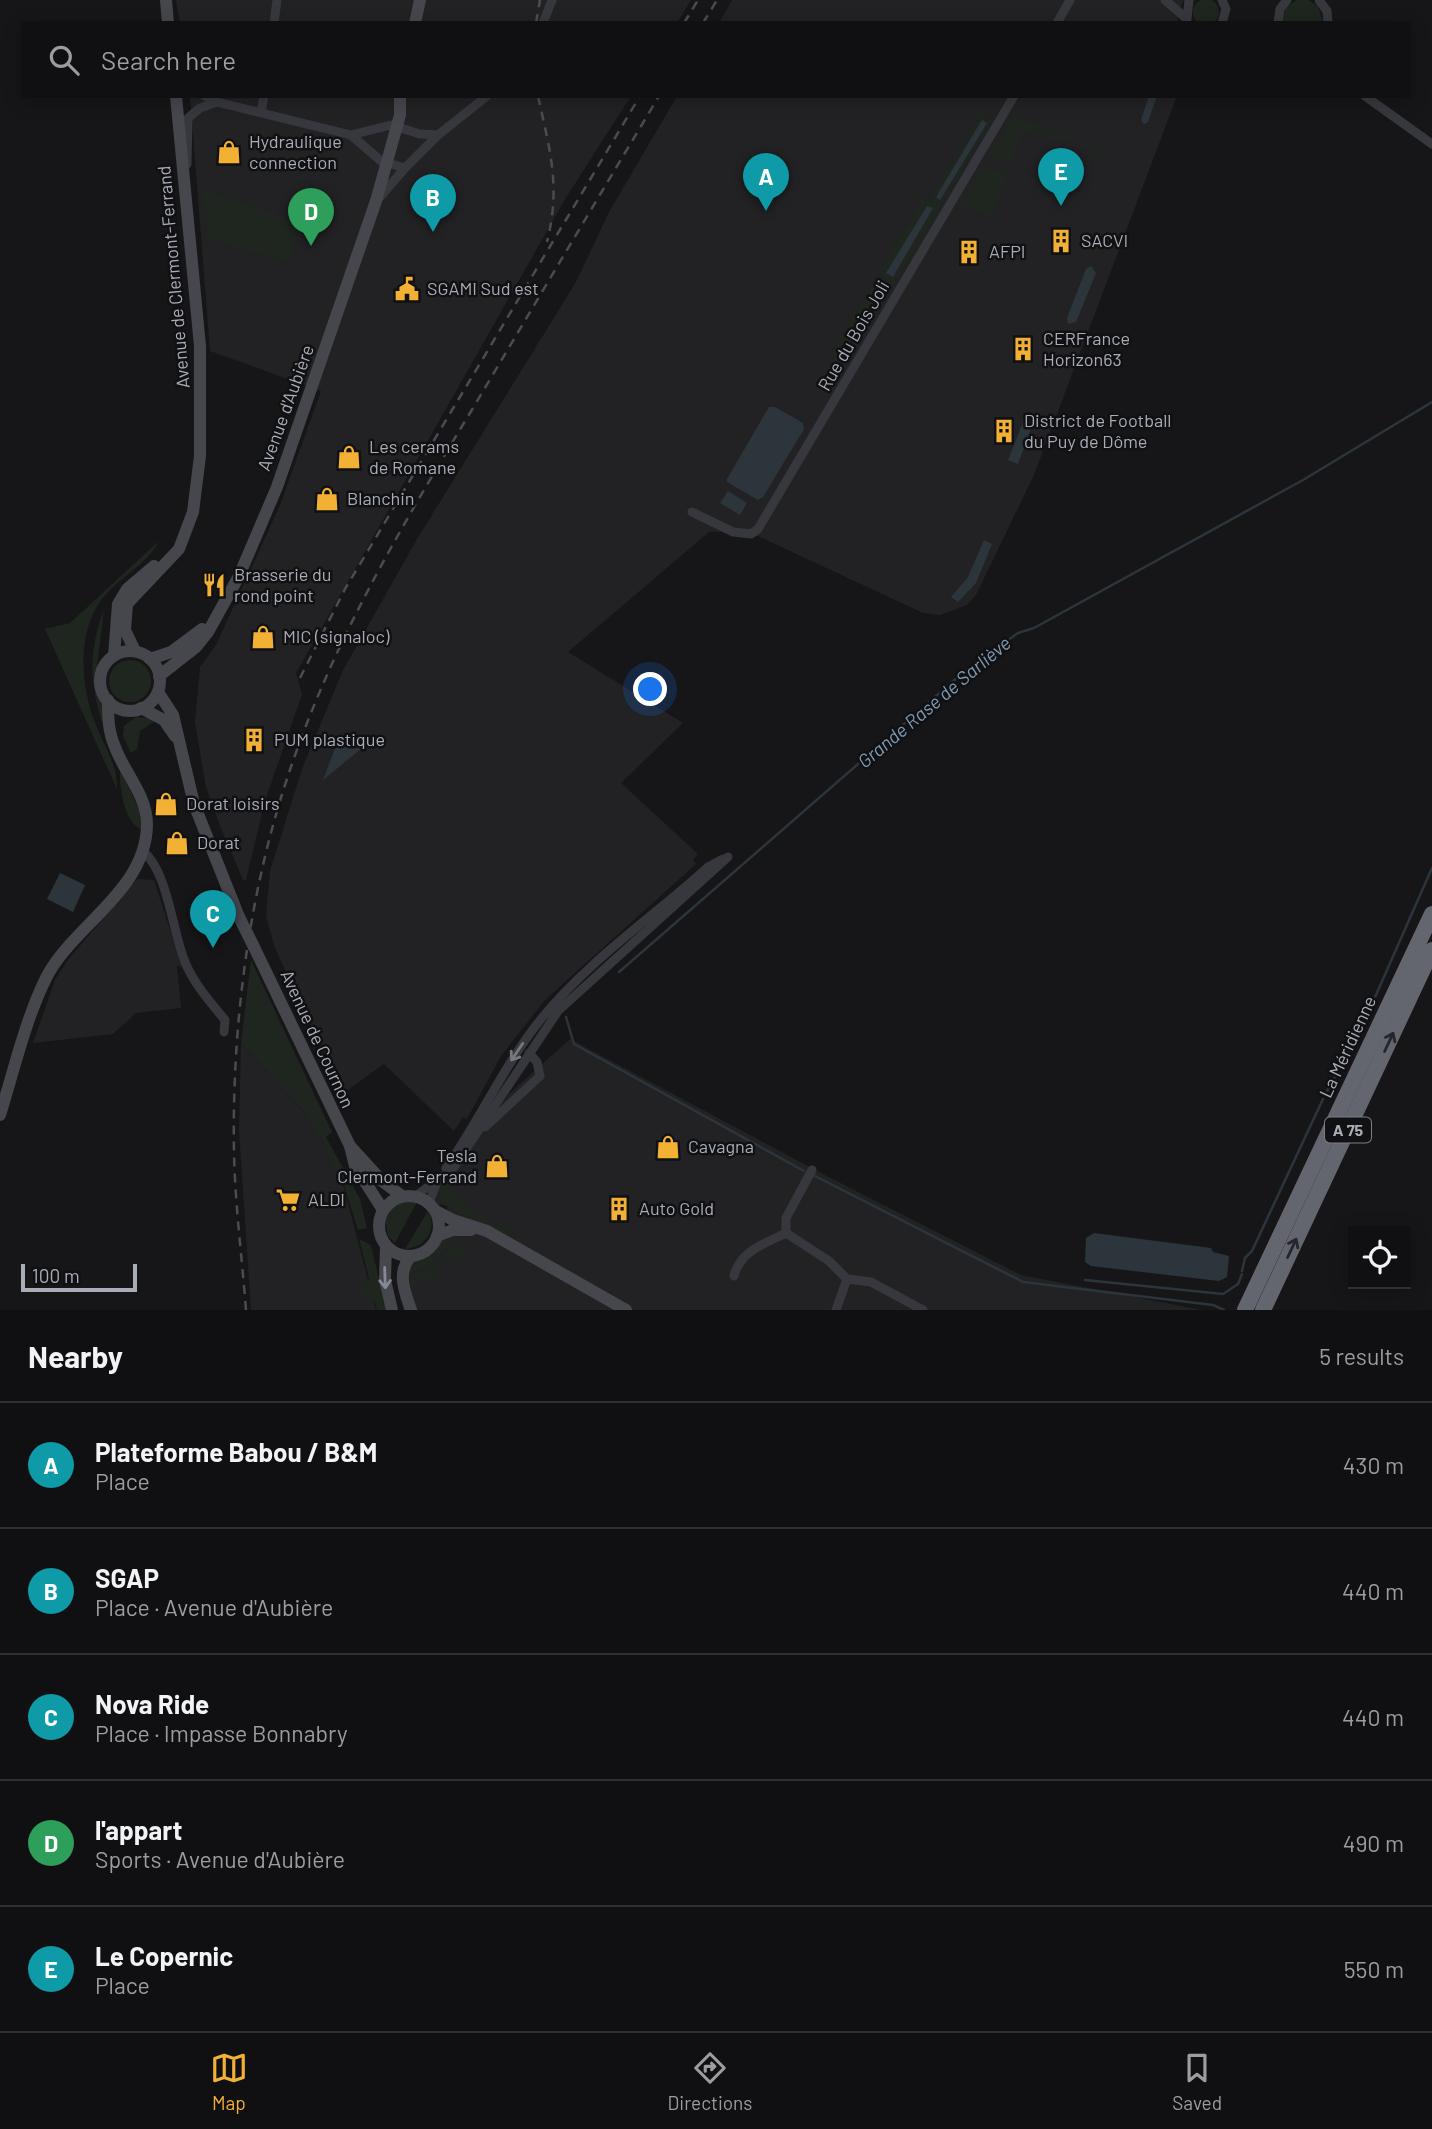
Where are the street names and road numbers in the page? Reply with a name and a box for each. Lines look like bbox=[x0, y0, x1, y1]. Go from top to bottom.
street label: Avenue de Clermont-Ferrand bbox=[152, 165, 194, 389]
street label: Rue du Bois Joli bbox=[813, 276, 894, 395]
street label: Avenue d'Aubière bbox=[252, 342, 318, 474]
street label: Avenue de Cournon bbox=[276, 966, 360, 1111]
street label: La Méridienne bbox=[1314, 992, 1380, 1101]
road number: A 75 bbox=[1325, 1118, 1371, 1142]

